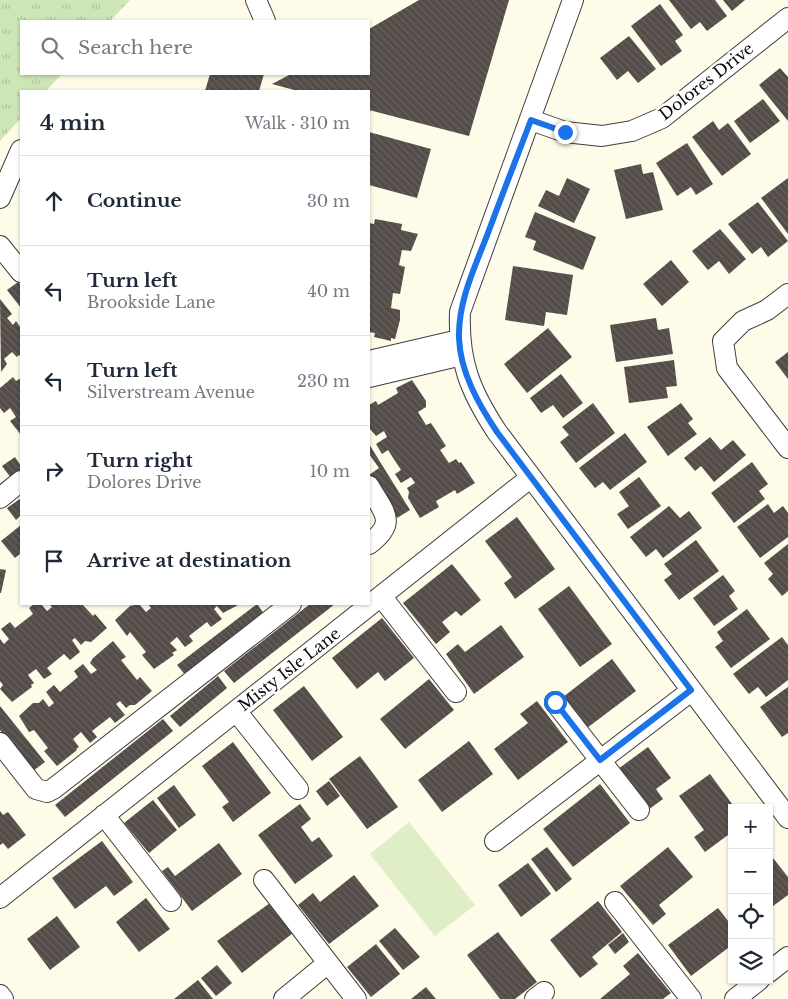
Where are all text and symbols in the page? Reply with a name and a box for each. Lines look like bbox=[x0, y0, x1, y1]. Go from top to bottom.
search box bbox=[20, 20, 370, 75]
icon: search bbox=[38, 34, 66, 62]
text: Search here bbox=[78, 36, 193, 59]
street label: Dolores Drive bbox=[655, 38, 757, 124]
text: 4 min bbox=[40, 110, 106, 136]
text: Walk · 310 m bbox=[245, 113, 350, 133]
route end bbox=[554, 121, 577, 144]
icon: ahead bbox=[40, 187, 68, 215]
text: Continue bbox=[87, 189, 182, 212]
text: 30 m bbox=[307, 191, 350, 211]
text: Turn left bbox=[87, 269, 178, 292]
icon: left bbox=[40, 277, 68, 305]
text: 40 m bbox=[307, 281, 350, 301]
text: Brookside Lane bbox=[87, 292, 215, 312]
text: Turn left bbox=[87, 359, 178, 382]
icon: left bbox=[40, 367, 68, 395]
text: 230 m bbox=[297, 371, 350, 391]
text: Silverstream Avenue bbox=[87, 382, 255, 402]
text: Turn right bbox=[87, 449, 193, 472]
icon: right bbox=[40, 457, 68, 485]
text: 10 m bbox=[310, 461, 350, 481]
text: Dolores Drive bbox=[87, 472, 201, 492]
icon: arrive bbox=[40, 547, 68, 575]
text: Arrive at destination bbox=[87, 549, 291, 572]
street label: Misty Isle Lane bbox=[234, 623, 344, 715]
route start bbox=[544, 691, 567, 714]
map controls bbox=[728, 804, 773, 984]
button: + bbox=[728, 804, 773, 849]
button: − bbox=[728, 849, 773, 894]
button: locate bbox=[728, 894, 773, 939]
button: layers bbox=[728, 939, 773, 984]

